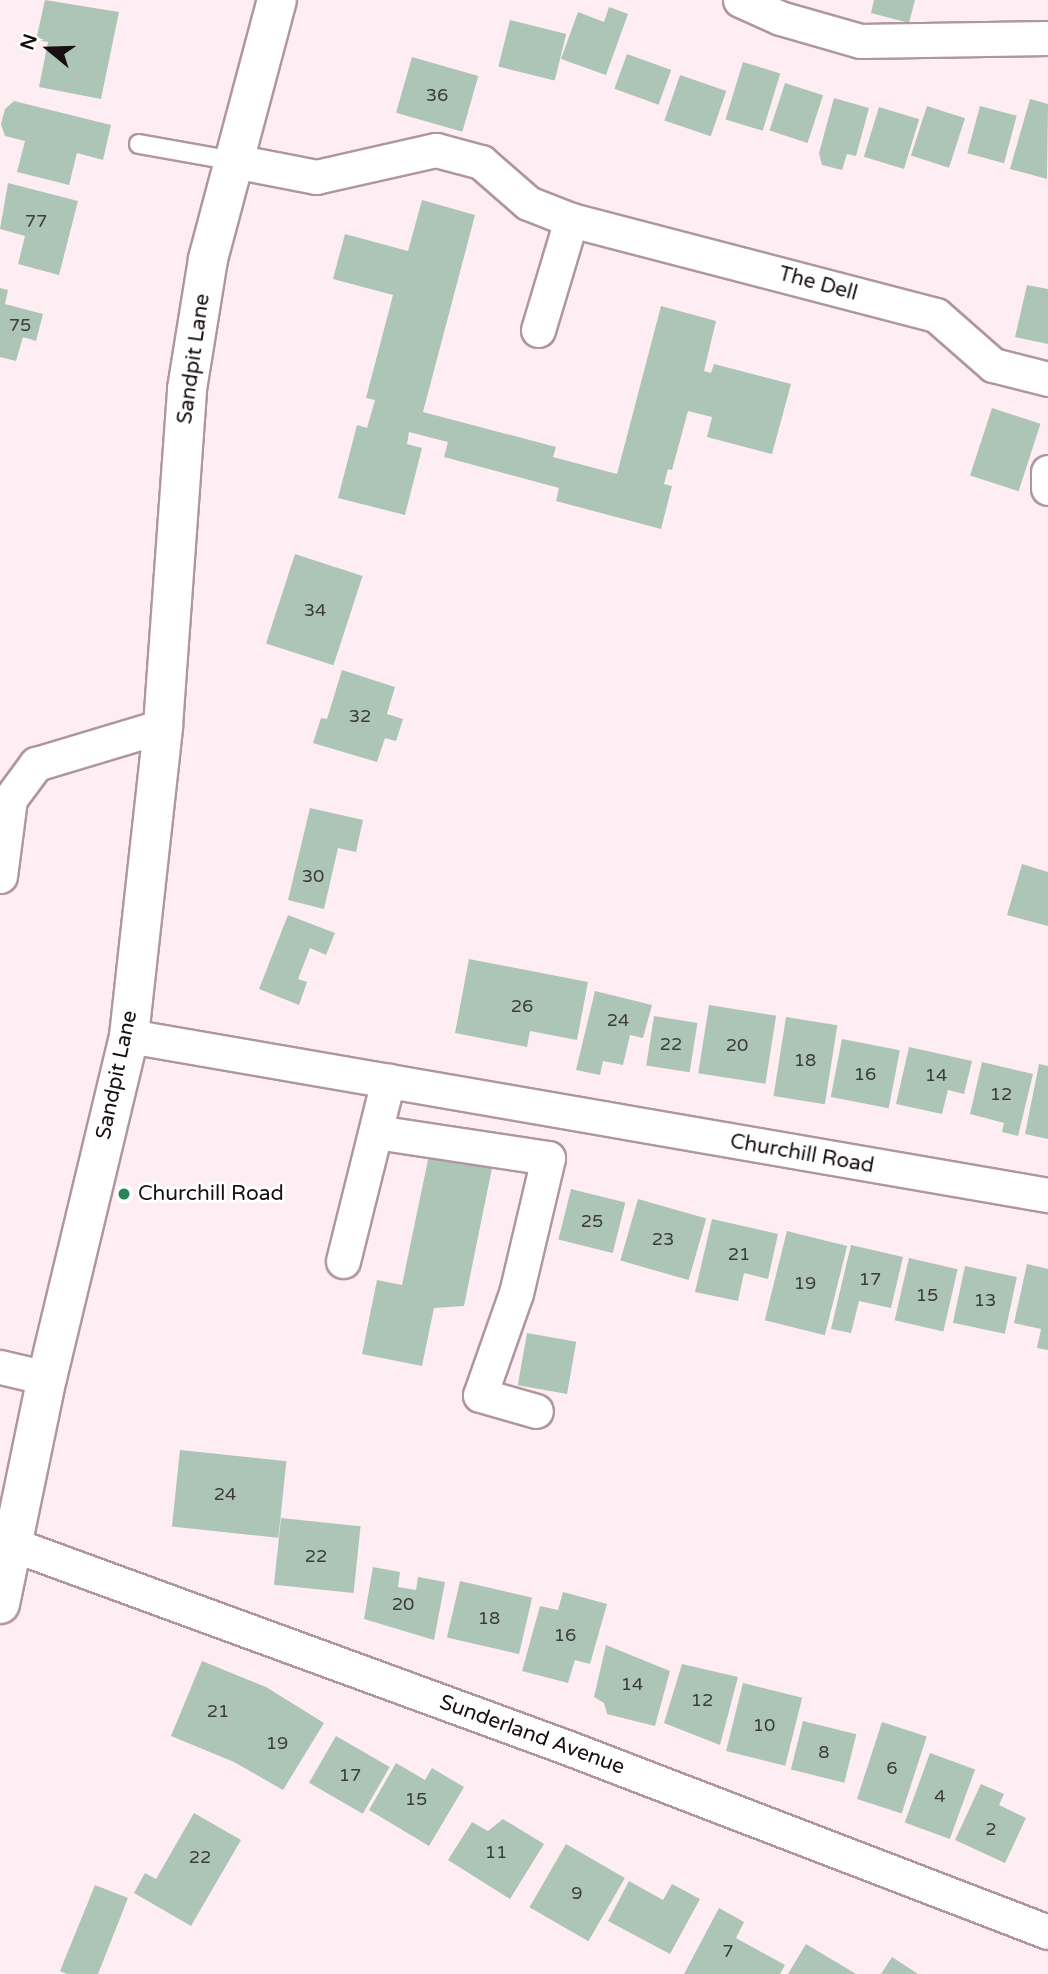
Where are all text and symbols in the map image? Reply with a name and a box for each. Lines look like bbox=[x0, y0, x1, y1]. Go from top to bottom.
north arrow bbox=[14, 14, 84, 84]
text: N bbox=[16, 31, 42, 53]
house number: 36 bbox=[426, 84, 448, 106]
house number: 77 bbox=[25, 210, 47, 232]
street label: The Dell bbox=[776, 261, 860, 307]
street label: Sandpit Lane bbox=[172, 292, 216, 426]
house number: 75 bbox=[9, 314, 31, 336]
house number: 34 bbox=[304, 599, 326, 621]
house number: 32 bbox=[349, 705, 371, 727]
house number: 30 bbox=[302, 865, 324, 887]
house number: 26 bbox=[511, 995, 533, 1017]
street label: Sandpit Lane bbox=[91, 1008, 143, 1142]
house number: 24 bbox=[607, 1009, 629, 1031]
house number: 22 bbox=[660, 1033, 682, 1055]
house number: 20 bbox=[726, 1034, 748, 1056]
house number: 18 bbox=[794, 1049, 816, 1071]
house number: 16 bbox=[854, 1063, 876, 1085]
house number: 14 bbox=[925, 1064, 947, 1086]
house number: 12 bbox=[990, 1083, 1012, 1105]
street label: Churchill Road bbox=[728, 1129, 876, 1179]
place label: Churchill Road bbox=[138, 1181, 284, 1207]
marker: Churchill Road bbox=[116, 1186, 132, 1202]
house number: 25 bbox=[581, 1210, 603, 1232]
house number: 23 bbox=[652, 1228, 674, 1250]
house number: 21 bbox=[728, 1243, 750, 1265]
house number: 17 bbox=[859, 1268, 881, 1290]
house number: 19 bbox=[794, 1272, 816, 1294]
house number: 15 bbox=[916, 1284, 938, 1306]
house number: 13 bbox=[974, 1289, 996, 1311]
house number: 24 bbox=[214, 1483, 236, 1505]
house number: 22 bbox=[305, 1545, 327, 1567]
house number: 20 bbox=[392, 1593, 414, 1615]
house number: 18 bbox=[478, 1607, 500, 1629]
house number: 16 bbox=[554, 1624, 576, 1646]
house number: 14 bbox=[621, 1673, 643, 1695]
house number: 12 bbox=[691, 1689, 713, 1711]
street label: Sunderland Avenue bbox=[436, 1690, 628, 1780]
house number: 21 bbox=[207, 1700, 229, 1722]
house number: 10 bbox=[753, 1714, 775, 1736]
house number: 19 bbox=[266, 1732, 288, 1754]
house number: 8 bbox=[818, 1741, 830, 1763]
house number: 6 bbox=[886, 1757, 898, 1779]
house number: 17 bbox=[339, 1764, 361, 1786]
house number: 4 bbox=[934, 1785, 946, 1807]
house number: 15 bbox=[405, 1788, 427, 1810]
house number: 2 bbox=[985, 1818, 997, 1840]
house number: 11 bbox=[485, 1841, 507, 1863]
house number: 22 bbox=[189, 1846, 211, 1868]
house number: 9 bbox=[571, 1882, 583, 1904]
house number: 7 bbox=[722, 1940, 734, 1962]

